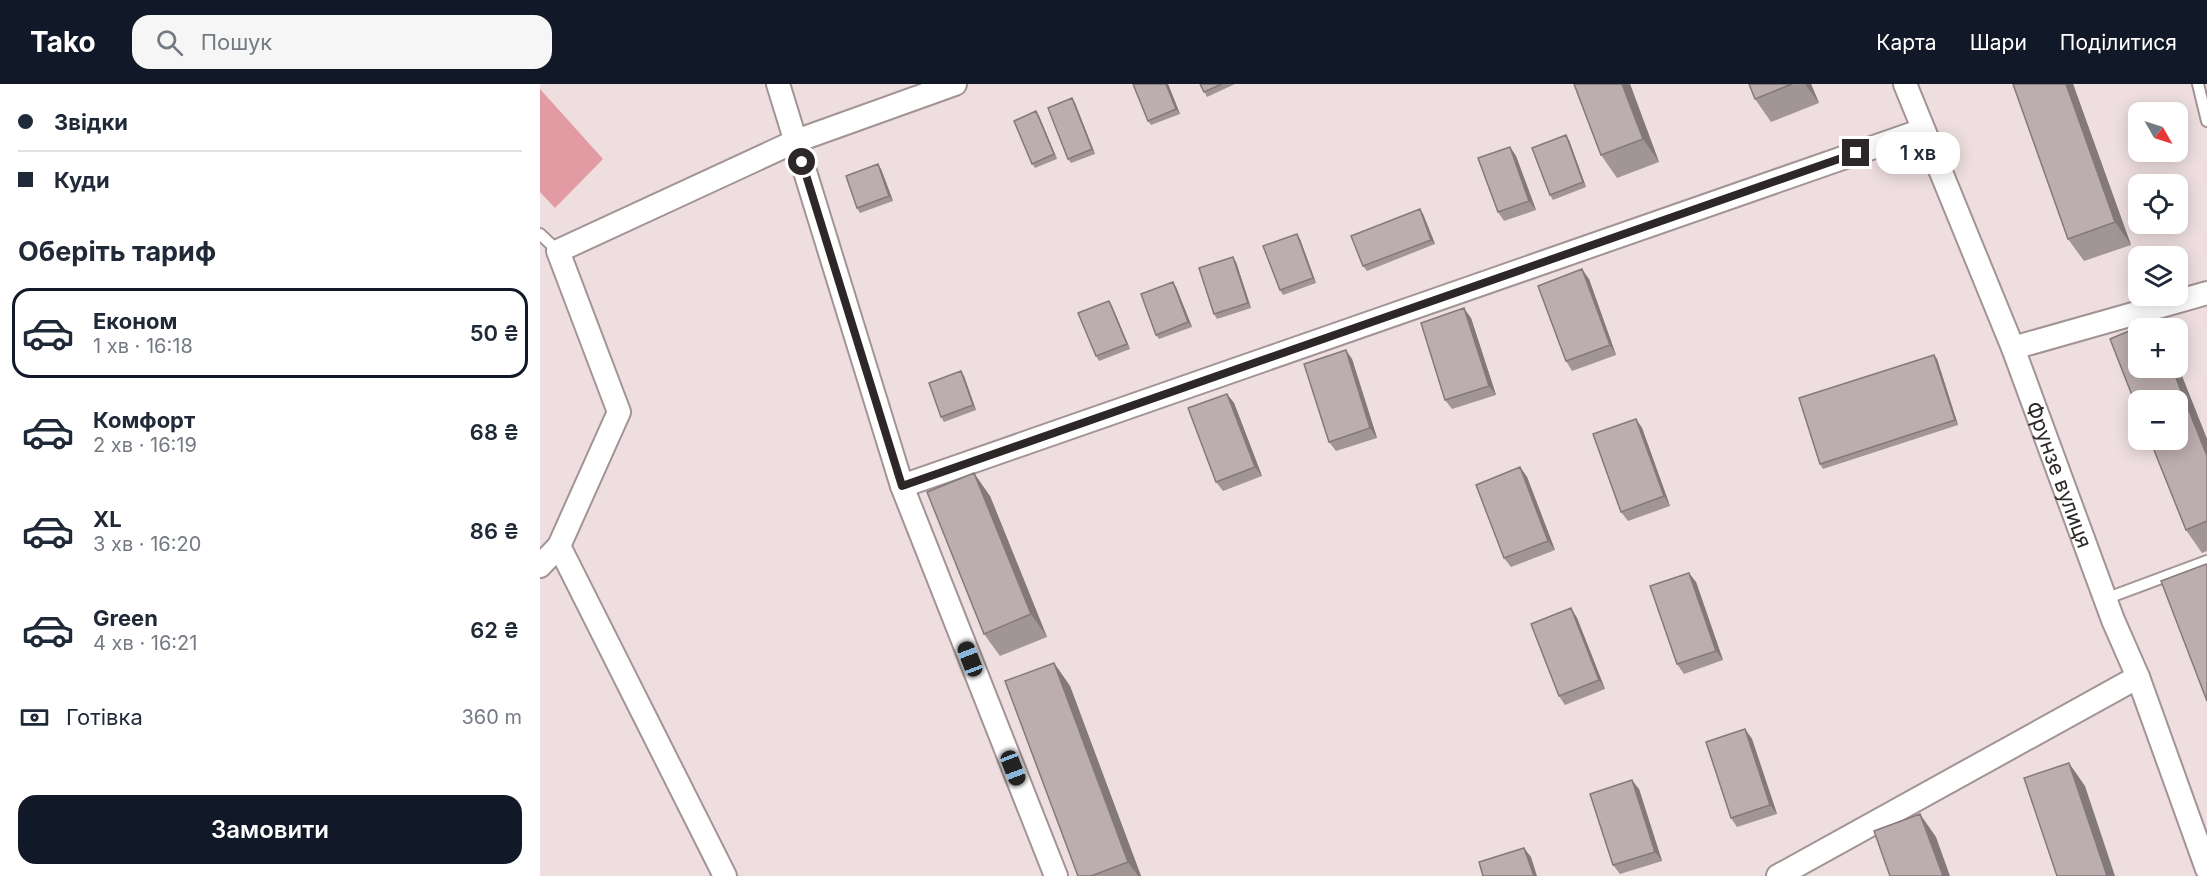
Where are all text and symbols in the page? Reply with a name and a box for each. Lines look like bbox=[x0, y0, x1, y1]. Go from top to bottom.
search box bbox=[132, 15, 552, 69]
text: Tako bbox=[30, 25, 96, 59]
icon: search bbox=[153, 26, 186, 59]
text: Пошук bbox=[201, 29, 272, 55]
text: Карта bbox=[1876, 30, 1937, 55]
text: Шари bbox=[1970, 30, 2027, 55]
text: Поділитися bbox=[2060, 30, 2177, 55]
north arrow bbox=[2128, 102, 2188, 162]
map controls bbox=[2128, 102, 2188, 450]
text: Звідки bbox=[54, 109, 128, 135]
callout: 1 хв bbox=[1877, 132, 1961, 174]
route end bbox=[1842, 139, 1869, 166]
text: 1 хв bbox=[1900, 141, 1936, 165]
route start bbox=[788, 148, 815, 175]
text: Куди bbox=[54, 167, 110, 193]
button: locate bbox=[2128, 174, 2188, 234]
text: Оберіть тариф bbox=[18, 235, 216, 268]
button: layers bbox=[2128, 246, 2188, 306]
icon: car bbox=[21, 306, 75, 360]
text: Економ bbox=[93, 308, 177, 334]
button: + bbox=[2128, 318, 2188, 378]
text: 50 ₴ bbox=[470, 320, 519, 346]
text: 1 хв · 16:18 bbox=[93, 334, 193, 358]
button: − bbox=[2128, 390, 2188, 450]
street label: Фрунзе вулиця bbox=[2021, 398, 2098, 551]
icon: car bbox=[21, 405, 75, 459]
text: Комфорт bbox=[93, 407, 195, 433]
text: 68 ₴ bbox=[470, 419, 519, 445]
text: 2 хв · 16:19 bbox=[93, 433, 197, 457]
icon: car bbox=[21, 504, 75, 558]
text: XL bbox=[93, 506, 122, 532]
text: 86 ₴ bbox=[470, 518, 519, 544]
text: 3 хв · 16:20 bbox=[93, 532, 201, 556]
icon: car bbox=[21, 603, 75, 657]
text: Green bbox=[93, 605, 158, 631]
text: 62 ₴ bbox=[470, 617, 519, 643]
text: 4 хв · 16:21 bbox=[93, 631, 197, 655]
car bbox=[955, 639, 985, 679]
icon: cash bbox=[18, 701, 51, 734]
text: Готівка bbox=[66, 704, 143, 730]
text: 360 m bbox=[461, 705, 522, 729]
car bbox=[998, 748, 1028, 788]
button: Замовити bbox=[18, 795, 522, 864]

